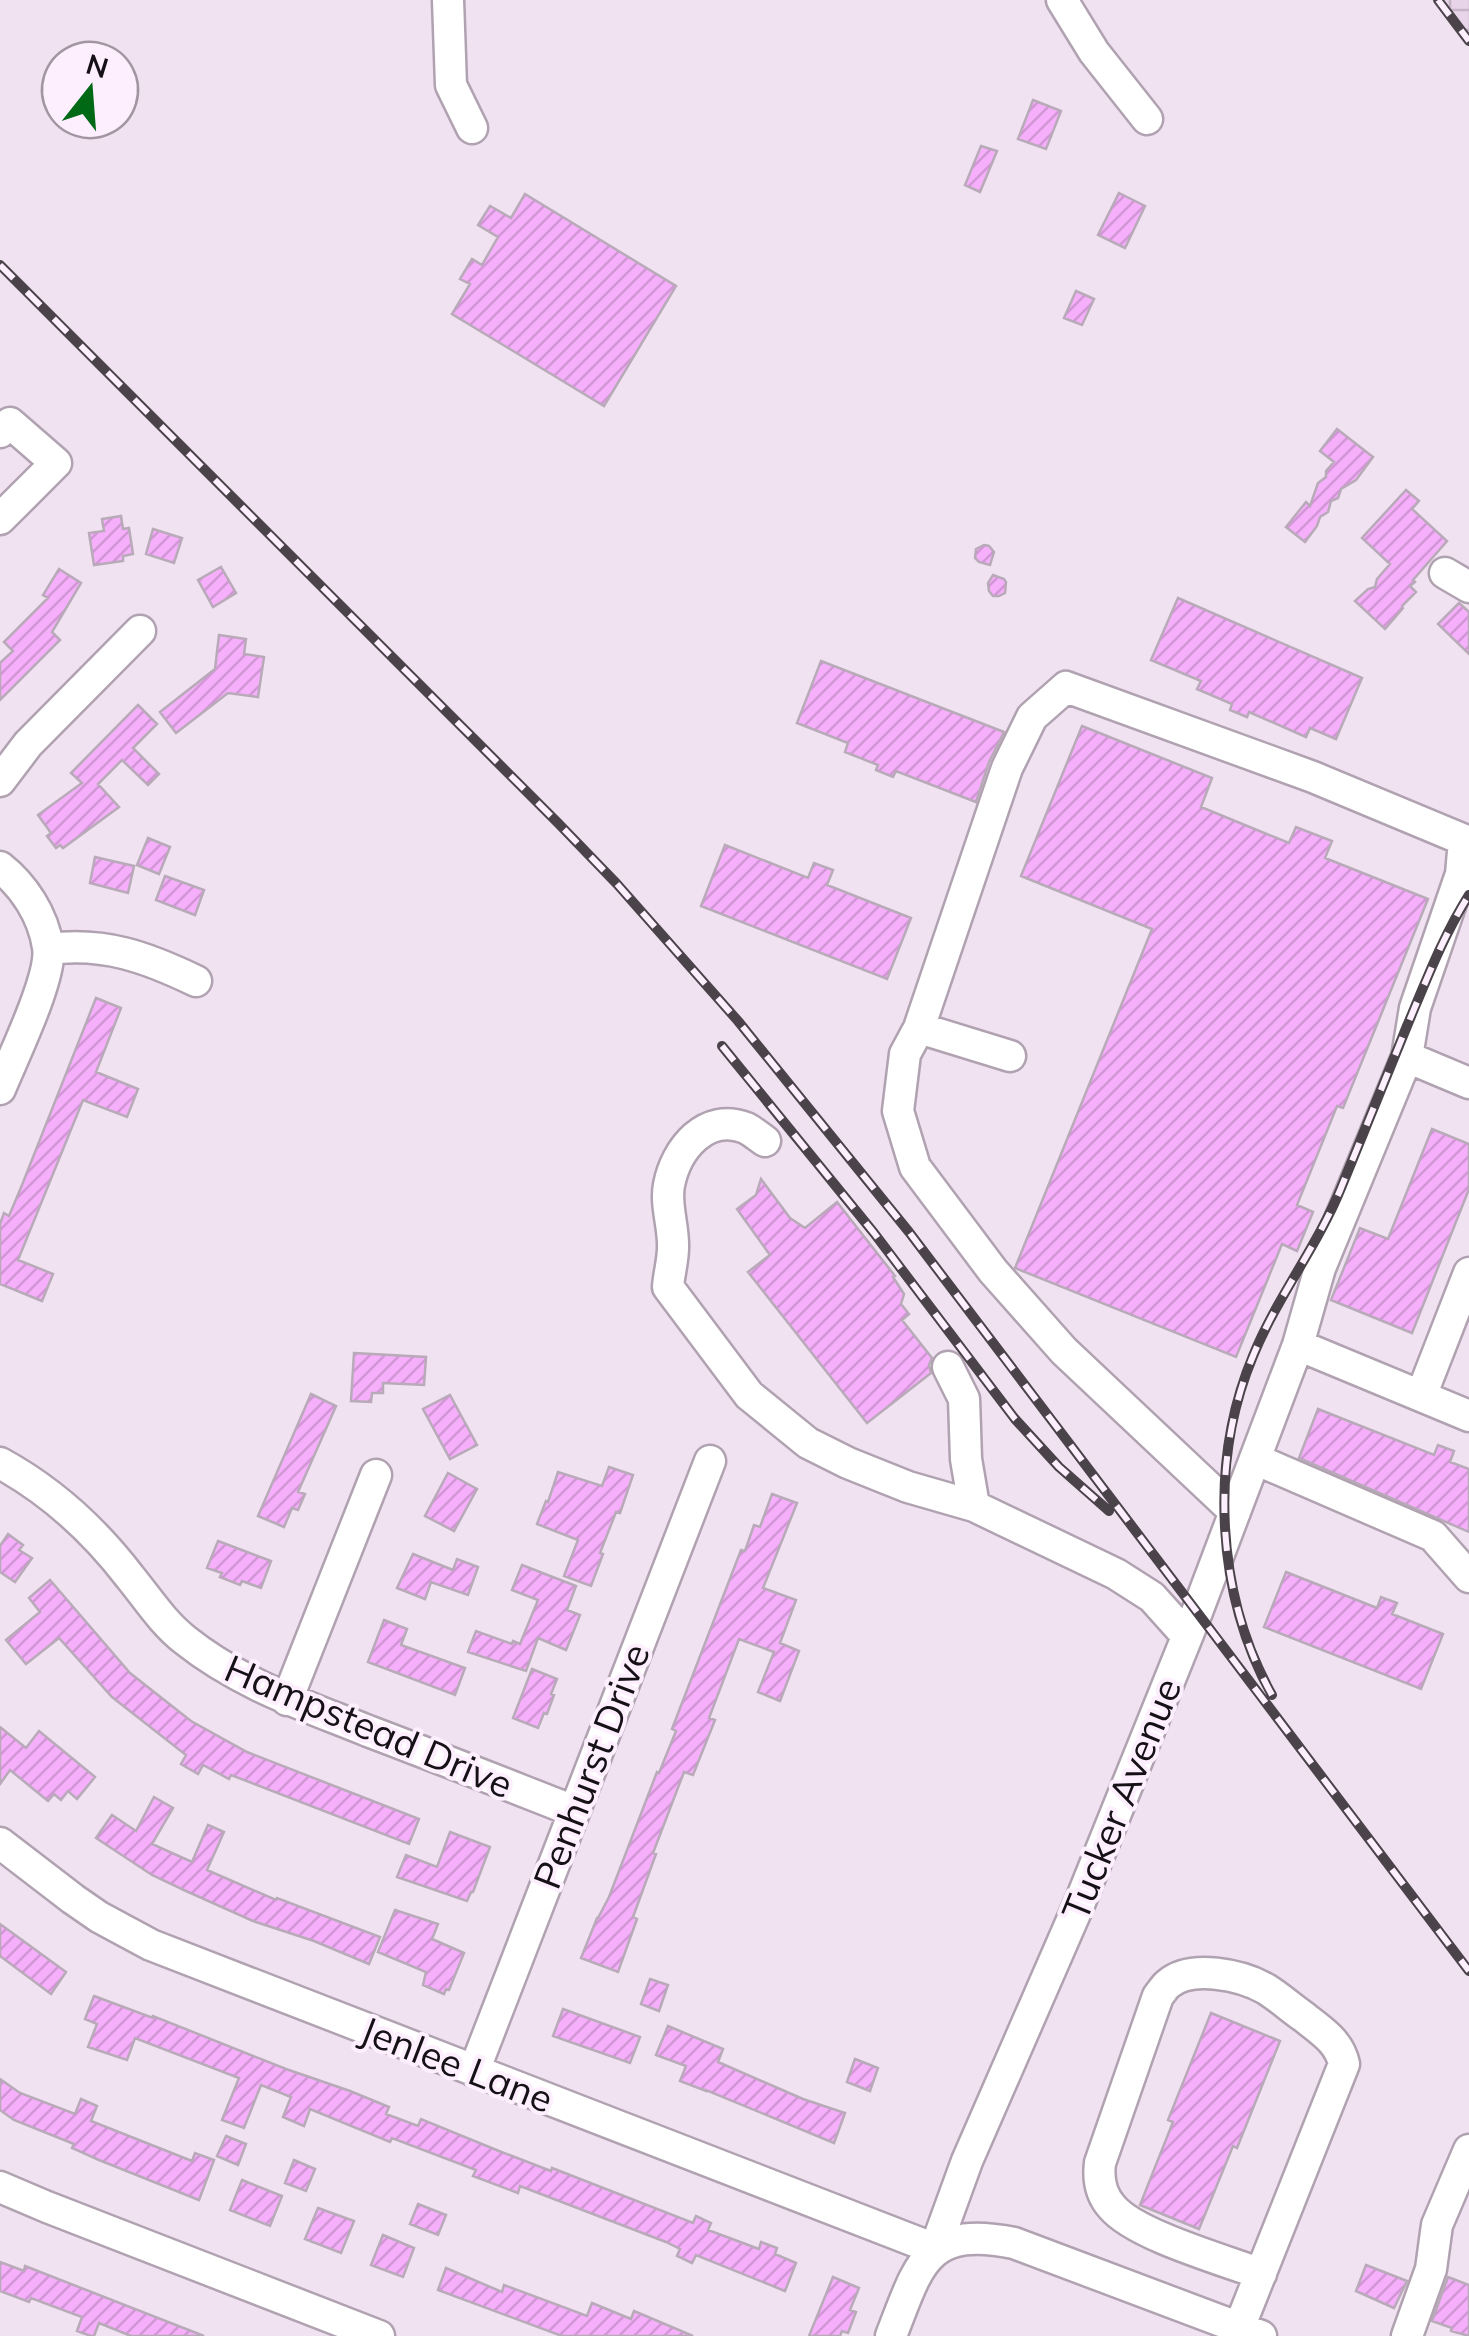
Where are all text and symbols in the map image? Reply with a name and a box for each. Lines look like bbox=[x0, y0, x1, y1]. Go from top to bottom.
north arrow bbox=[40, 40, 140, 140]
text: N bbox=[82, 46, 113, 85]
street label: Penhurst Drive bbox=[522, 1637, 660, 1895]
street label: Hampstead Drive bbox=[218, 1644, 520, 1808]
street label: Tucker Avenue bbox=[1051, 1671, 1191, 1927]
street label: Jenlee Lane bbox=[354, 2005, 560, 2123]

